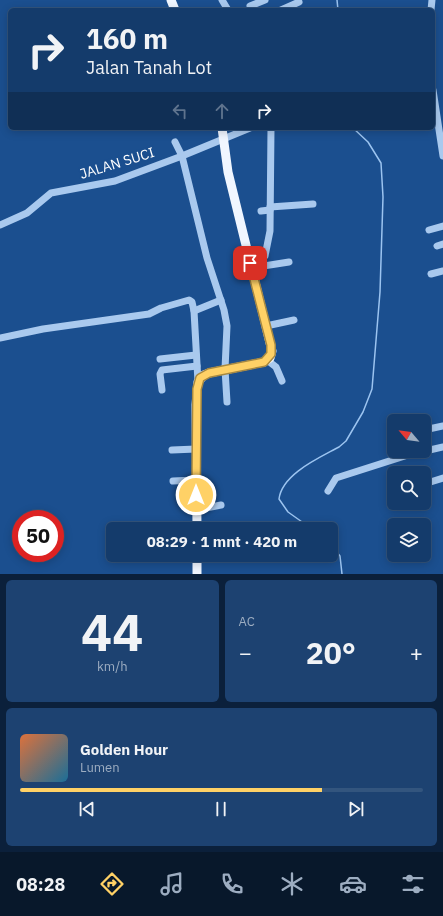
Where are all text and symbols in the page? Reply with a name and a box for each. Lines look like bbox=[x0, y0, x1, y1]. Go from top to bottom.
text: 160 m bbox=[86, 20, 168, 57]
icon: right bbox=[20, 24, 72, 76]
text: Jalan Tanah Lot bbox=[86, 56, 212, 79]
icon: left bbox=[169, 100, 191, 122]
icon: ahead bbox=[211, 100, 233, 122]
icon: right bbox=[253, 100, 275, 122]
street label: JALAN SUCI bbox=[77, 143, 157, 183]
pin bbox=[233, 246, 267, 280]
icon: arrive bbox=[239, 252, 261, 274]
north arrow bbox=[387, 414, 431, 458]
map controls bbox=[387, 414, 431, 562]
button: search bbox=[387, 466, 431, 510]
position arrow bbox=[175, 474, 217, 516]
speed limit sign: 50 bbox=[12, 510, 64, 562]
button: layers bbox=[387, 518, 431, 562]
text: 08:29 · 1 mnt · 420 m bbox=[147, 532, 297, 551]
text: 44 bbox=[81, 598, 143, 665]
text: AC bbox=[239, 613, 255, 630]
text: 20° bbox=[306, 633, 356, 672]
text: − bbox=[239, 638, 252, 667]
text: + bbox=[410, 638, 423, 667]
text: km/h bbox=[97, 658, 128, 675]
text: Golden Hour bbox=[80, 740, 168, 759]
text: Lumen bbox=[80, 759, 120, 776]
icon: previous bbox=[76, 798, 98, 820]
icon: pause bbox=[210, 798, 232, 820]
icon: next bbox=[345, 798, 367, 820]
icon: directions bbox=[98, 870, 126, 898]
icon: music bbox=[158, 870, 186, 898]
icon: phone bbox=[218, 870, 246, 898]
icon: climate bbox=[278, 870, 306, 898]
icon: car bbox=[339, 870, 367, 898]
icon: filters bbox=[399, 870, 427, 898]
text: 08:28 bbox=[16, 873, 65, 896]

